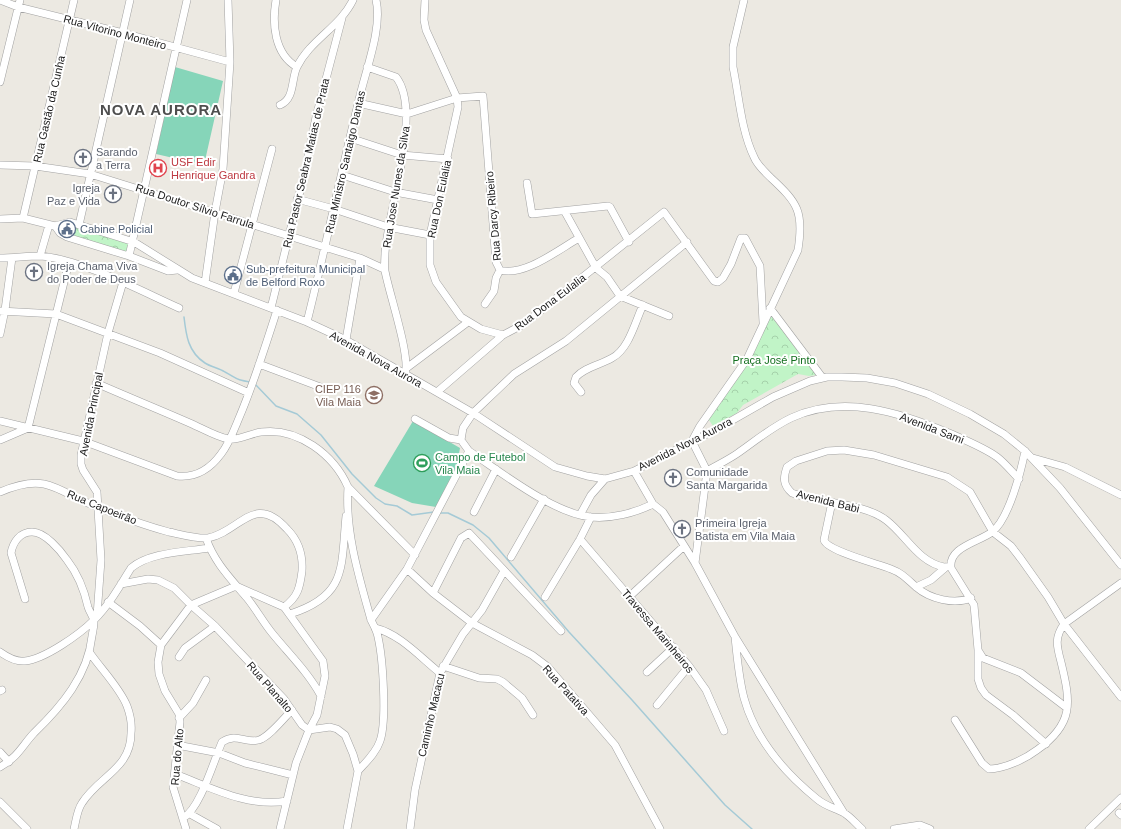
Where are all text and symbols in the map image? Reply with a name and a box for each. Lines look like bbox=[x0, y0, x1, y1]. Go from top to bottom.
street label: Rua Vitorino Monteiro bbox=[62, 12, 168, 52]
street label: Rua Gastão da Cunha bbox=[31, 53, 67, 164]
street label: Rua Pastor Seabra Matias de Prata bbox=[281, 76, 332, 249]
street label: Rua Ministro Santaigo Dantas bbox=[323, 89, 367, 235]
district label: NOVA AURORA bbox=[100, 101, 222, 118]
street label: Rua Jose Nunes da Silva bbox=[380, 124, 412, 249]
place label: Sarando a Terra bbox=[96, 146, 138, 171]
church icon: Sarando a Terra bbox=[73, 148, 93, 168]
place label: USF Edir Henrique Gandra bbox=[171, 156, 256, 181]
hospital icon: USF Edir Henrique Gandra bbox=[148, 158, 168, 178]
street label: Rua Don Eulalia bbox=[425, 158, 453, 239]
street label: Rua Darcy Ribeiro bbox=[483, 171, 503, 261]
street label: Rua Doutor Sílvio Farrula bbox=[134, 181, 257, 231]
place label: Igreja Paz e Vida bbox=[47, 182, 101, 207]
church icon: Igreja Paz e Vida bbox=[103, 184, 123, 204]
public building icon: Cabine Policial bbox=[57, 219, 77, 239]
place label: Cabine Policial bbox=[80, 223, 153, 235]
place label: Igreja Chama Viva do Poder de Deus bbox=[47, 260, 138, 285]
church icon: Igreja Chama Viva do Poder de Deus bbox=[24, 262, 44, 282]
place label: Sub-prefeitura Municipal de Belford Roxo bbox=[246, 263, 365, 288]
public building icon: Sub-prefeitura Municipal de Belford Roxo bbox=[223, 265, 243, 285]
street label: Rua Dona Eulalia bbox=[512, 271, 588, 333]
street label: Avenida Nova Aurora bbox=[328, 329, 425, 390]
park label: Praça José Pinto bbox=[732, 354, 816, 366]
street label: Avenida Principal bbox=[77, 371, 105, 457]
place label: CIEP 116 Vila Maia bbox=[315, 383, 362, 408]
school or university icon: CIEP 116 Vila Maia bbox=[364, 385, 384, 405]
street label: Avenida Sami bbox=[898, 410, 966, 446]
street label: Avenida Nova Aurora bbox=[636, 415, 735, 473]
place label: Campo de Futebol Vila Maia bbox=[435, 451, 526, 476]
sports icon: Campo de Futebol Vila Maia bbox=[412, 453, 432, 473]
place label: Comunidade Santa Margarida bbox=[686, 466, 768, 491]
church icon: Comunidade Santa Margarida bbox=[663, 468, 683, 488]
street label: Avenida Babi bbox=[795, 487, 861, 515]
street label: Rua Capoeirão bbox=[65, 488, 139, 526]
place label: Primeira Igreja Batista em Vila Maia bbox=[695, 517, 796, 542]
church icon: Primeira Igreja Batista em Vila Maia bbox=[672, 519, 692, 539]
street label: Travessa Marinheiros bbox=[620, 587, 697, 676]
street label: Rua Planalto bbox=[245, 659, 295, 715]
street label: Rua Patativa bbox=[540, 663, 592, 718]
street label: Caminho Macacu bbox=[416, 672, 446, 758]
street label: Rua do Alto bbox=[169, 728, 185, 786]

